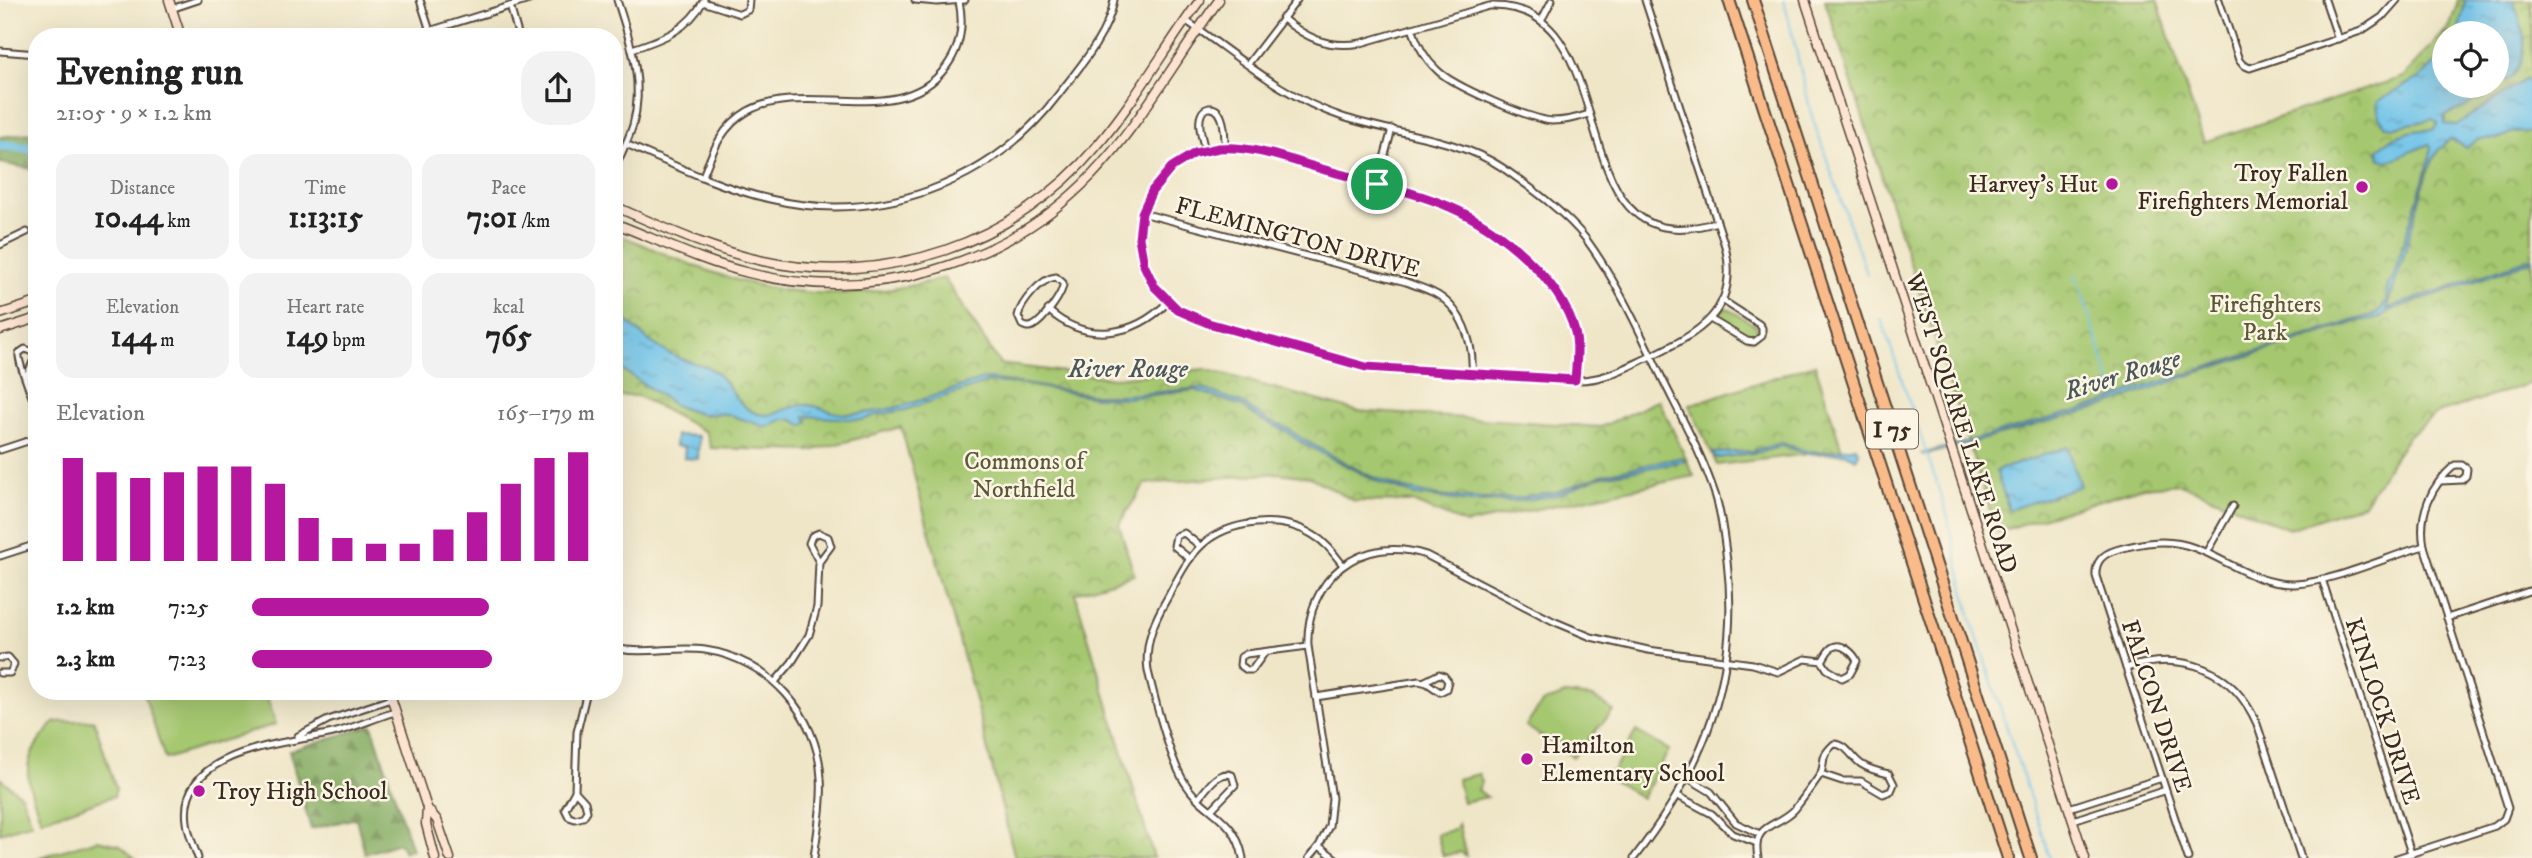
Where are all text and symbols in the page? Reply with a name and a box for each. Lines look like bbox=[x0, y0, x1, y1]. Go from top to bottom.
map controls bbox=[2432, 21, 2509, 98]
button: locate bbox=[2432, 21, 2509, 98]
text: Evening run bbox=[56, 49, 243, 97]
button: share bbox=[521, 51, 595, 125]
text: 21:05 · 9 × 1.2 km bbox=[56, 99, 212, 128]
pin bbox=[1347, 154, 1407, 214]
place label: Troy Fallen Firefighters Memorial bbox=[2137, 159, 2349, 217]
icon: arrive bbox=[1358, 165, 1396, 203]
place label: Harvey's Hut bbox=[1968, 170, 2098, 200]
marker: Harvey's Hut bbox=[2104, 176, 2120, 192]
text: Distance bbox=[110, 177, 175, 200]
text: Time bbox=[305, 177, 346, 200]
text: Pace bbox=[491, 177, 526, 200]
marker: Troy Fallen Firefighters Memorial bbox=[2354, 179, 2370, 195]
street label: FLEMINGTON DRIVE bbox=[1172, 191, 1424, 285]
text: 10.44 bbox=[94, 200, 163, 237]
text: 1:13:15 bbox=[288, 200, 363, 237]
text: 7:01 bbox=[467, 200, 517, 237]
text: km bbox=[163, 210, 191, 233]
text: /km bbox=[517, 210, 550, 233]
street label: WEST SQUARE LAKE ROAD bbox=[1898, 268, 2024, 577]
park label: Firefighters Park bbox=[2209, 290, 2321, 348]
text: Elevation bbox=[106, 296, 179, 319]
text: Heart rate bbox=[287, 296, 364, 319]
text: kcal bbox=[493, 296, 524, 319]
text: 144 bbox=[111, 319, 156, 356]
text: 149 bbox=[285, 319, 329, 356]
text: 765 bbox=[485, 319, 532, 356]
text: m bbox=[156, 329, 174, 352]
text: bpm bbox=[329, 329, 366, 352]
water label: River Rouge bbox=[2059, 342, 2186, 409]
water label: River Rouge bbox=[1067, 353, 1189, 386]
text: Elevation bbox=[56, 399, 145, 428]
text: 165–179 m bbox=[497, 399, 595, 428]
road number: I 75 bbox=[1866, 410, 1918, 448]
park label: Commons of Northfield bbox=[964, 447, 1087, 505]
text: 1.2 km bbox=[56, 593, 115, 622]
text: 7:25 bbox=[168, 593, 209, 622]
street label: KINLOCK DRIVE bbox=[2338, 614, 2426, 808]
street label: FALCON DRIVE bbox=[2114, 616, 2198, 796]
text: 2.3 km bbox=[56, 645, 115, 674]
text: 7:23 bbox=[168, 645, 206, 674]
place label: Hamilton Elementary School bbox=[1541, 731, 1725, 789]
marker: Hamilton Elementary School bbox=[1519, 751, 1535, 767]
place label: Troy High School bbox=[213, 777, 388, 807]
marker: Troy High School bbox=[191, 783, 207, 799]

